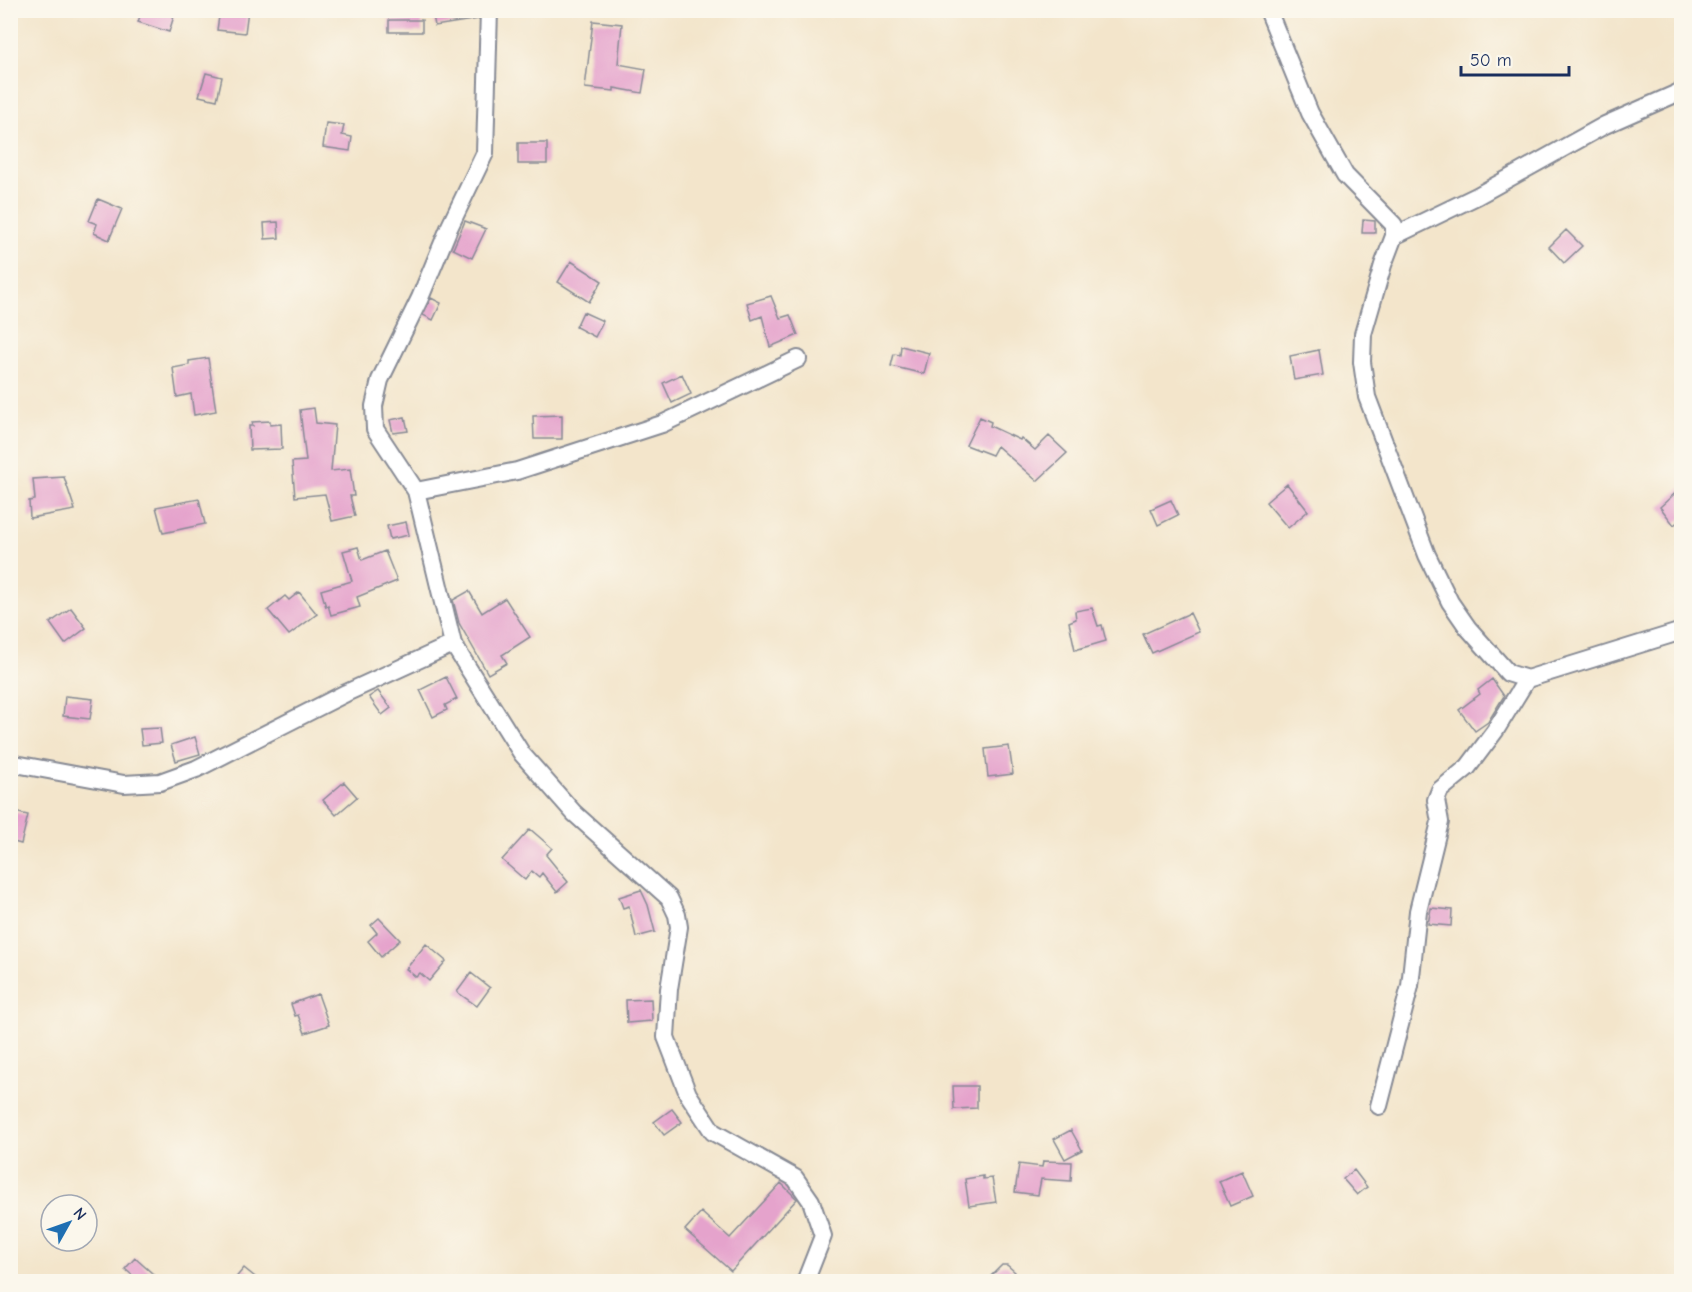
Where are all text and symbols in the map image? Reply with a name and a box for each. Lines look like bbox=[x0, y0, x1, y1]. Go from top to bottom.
scale bar bbox=[1461, 39, 1569, 77]
text: 50 m bbox=[1470, 50, 1512, 71]
north arrow bbox=[39, 1193, 99, 1253]
text: N bbox=[69, 1204, 90, 1224]

